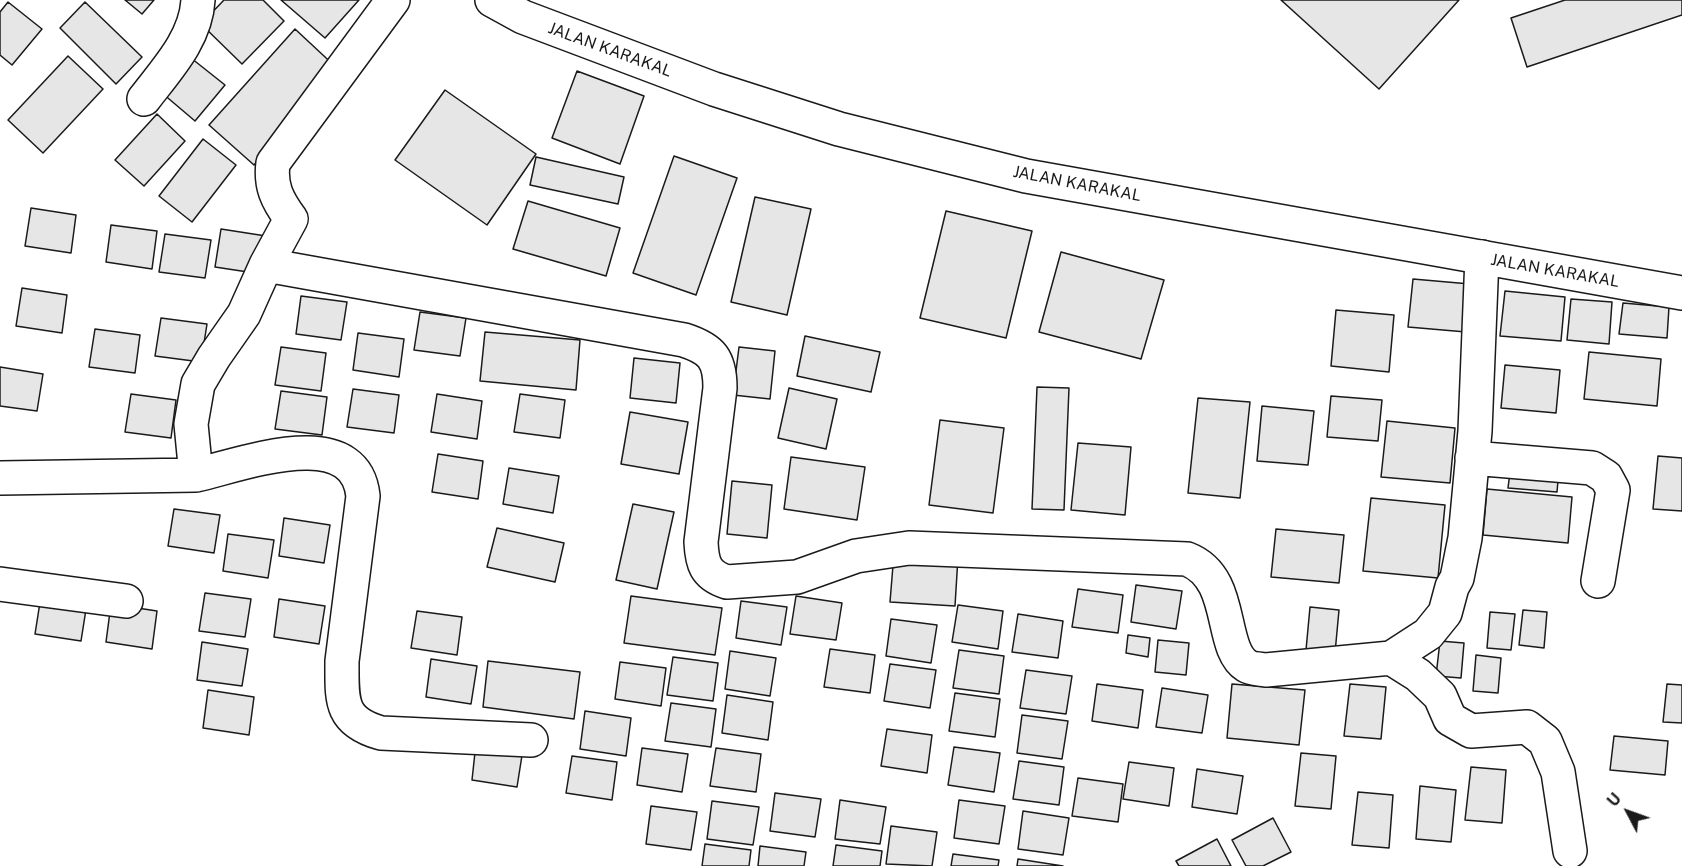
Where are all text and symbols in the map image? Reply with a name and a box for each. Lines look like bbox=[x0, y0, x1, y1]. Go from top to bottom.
street label: JALAN KARAKAL bbox=[546, 19, 674, 81]
street label: JALAN KARAKAL bbox=[1011, 162, 1143, 206]
street label: JALAN KARAKAL bbox=[1489, 250, 1621, 292]
north arrow bbox=[1598, 782, 1658, 842]
text: U bbox=[1603, 789, 1625, 810]

